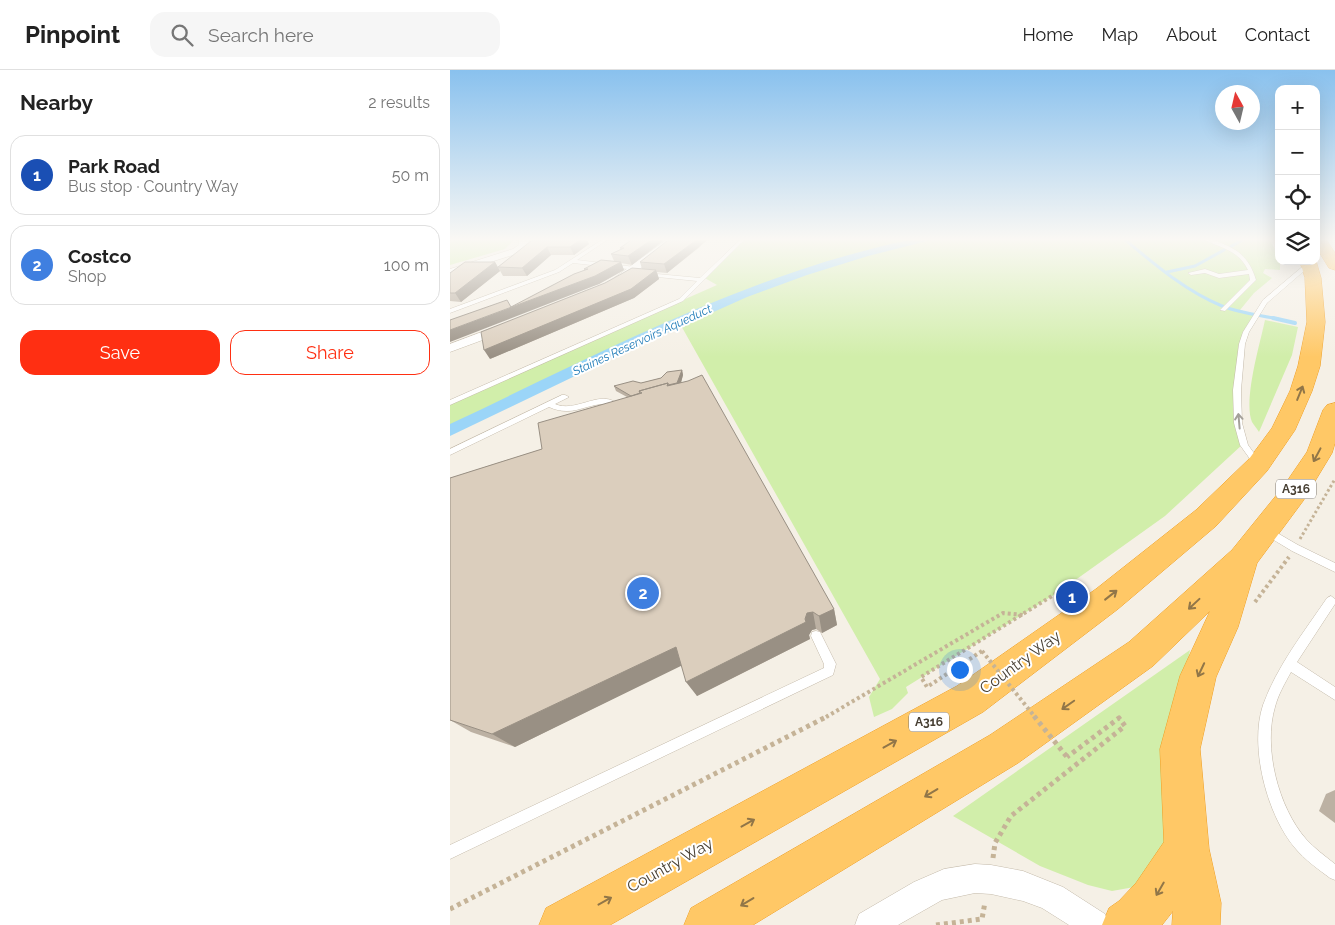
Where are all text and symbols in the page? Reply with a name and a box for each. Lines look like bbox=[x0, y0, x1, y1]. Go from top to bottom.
search box bbox=[150, 12, 500, 57]
text: Pinpoint bbox=[25, 20, 120, 49]
icon: search bbox=[168, 21, 196, 49]
text: Search here bbox=[208, 24, 314, 46]
text: Home bbox=[1022, 24, 1073, 45]
text: Map bbox=[1101, 24, 1138, 45]
text: About bbox=[1166, 24, 1217, 45]
text: Contact bbox=[1245, 24, 1310, 45]
north arrow bbox=[1215, 85, 1260, 130]
map controls bbox=[1275, 85, 1320, 265]
button: + bbox=[1275, 85, 1320, 130]
text: Nearby bbox=[20, 90, 93, 115]
text: 2 results bbox=[368, 93, 430, 112]
button: − bbox=[1275, 130, 1320, 175]
text: Park Road bbox=[68, 155, 160, 177]
text: 1 bbox=[33, 166, 41, 185]
text: 50 m bbox=[392, 166, 429, 185]
button: locate bbox=[1275, 175, 1320, 220]
text: Bus stop · Country Way bbox=[68, 177, 239, 196]
button: layers bbox=[1275, 220, 1320, 265]
text: Costco bbox=[68, 245, 131, 267]
text: 2 bbox=[32, 256, 42, 275]
text: 100 m bbox=[384, 256, 429, 275]
text: Shop bbox=[68, 267, 106, 286]
water label: Staines Reservoirs Aqueduct bbox=[569, 302, 714, 379]
button: Save bbox=[20, 330, 220, 375]
button: Share bbox=[230, 330, 430, 375]
one-way arrow bbox=[1296, 385, 1305, 401]
one-way arrow bbox=[1234, 414, 1244, 430]
one-way arrow bbox=[1312, 447, 1322, 462]
road number: A316 bbox=[1276, 479, 1316, 498]
pin: 2 bbox=[627, 574, 659, 612]
pin: 1 bbox=[1056, 578, 1088, 616]
one-way arrow bbox=[1105, 590, 1118, 601]
one-way arrow bbox=[1188, 598, 1201, 610]
street label: Country Way bbox=[976, 626, 1064, 698]
your location bbox=[947, 657, 973, 683]
one-way arrow bbox=[1196, 662, 1205, 677]
one-way arrow bbox=[1061, 700, 1075, 710]
road number: A316 bbox=[909, 712, 949, 732]
one-way arrow bbox=[882, 739, 897, 749]
one-way arrow bbox=[924, 788, 938, 798]
one-way arrow bbox=[740, 817, 754, 827]
street label: Country Way bbox=[624, 834, 716, 896]
one-way arrow bbox=[1154, 882, 1164, 896]
one-way arrow bbox=[598, 896, 612, 906]
one-way arrow bbox=[740, 897, 754, 907]

